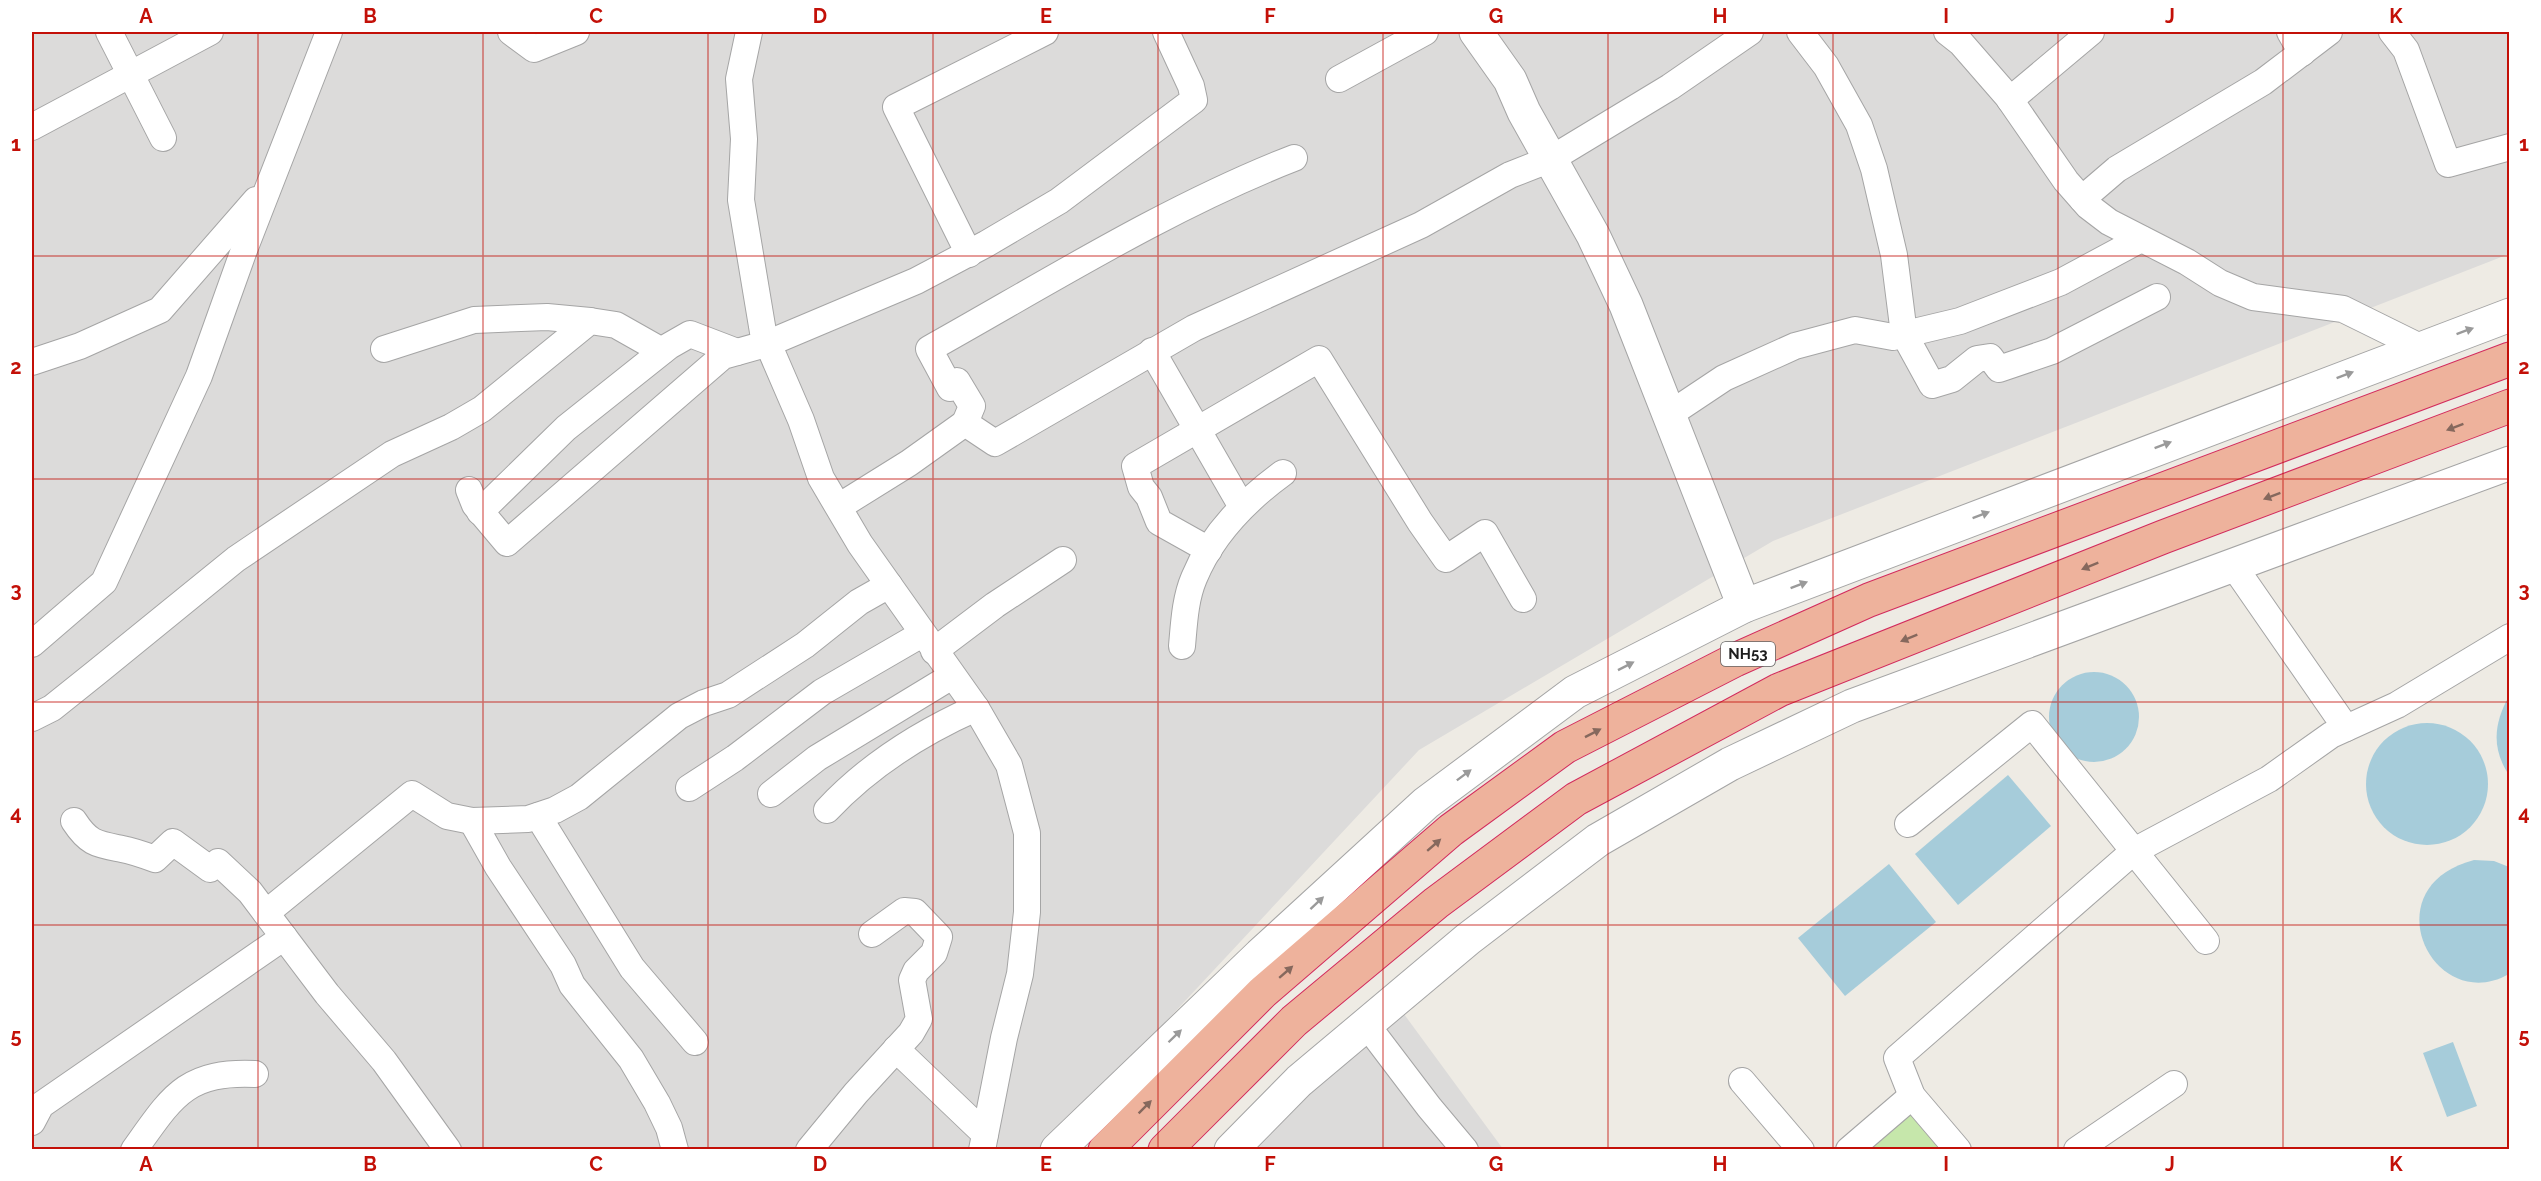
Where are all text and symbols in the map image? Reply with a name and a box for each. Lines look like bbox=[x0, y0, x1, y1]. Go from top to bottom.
text: A bbox=[139, 4, 153, 28]
text: B bbox=[363, 4, 377, 28]
text: C bbox=[589, 4, 603, 28]
text: D bbox=[813, 4, 827, 28]
text: E bbox=[1040, 4, 1052, 28]
text: F bbox=[1264, 4, 1276, 28]
text: G bbox=[1489, 4, 1503, 28]
text: H bbox=[1713, 4, 1727, 28]
text: I bbox=[1943, 4, 1949, 28]
text: J bbox=[2165, 4, 2175, 28]
text: K bbox=[2389, 4, 2403, 28]
text: 1 bbox=[11, 132, 21, 156]
text: 1 bbox=[2519, 132, 2529, 156]
one-way arrow bbox=[2456, 325, 2474, 335]
text: 2 bbox=[10, 355, 22, 379]
text: 2 bbox=[2518, 355, 2530, 379]
one-way arrow bbox=[2336, 370, 2354, 380]
one-way arrow bbox=[2446, 423, 2464, 432]
one-way arrow bbox=[2154, 440, 2172, 449]
one-way arrow bbox=[2263, 491, 2281, 501]
one-way arrow bbox=[1972, 510, 1990, 519]
one-way arrow bbox=[2081, 561, 2099, 571]
text: 3 bbox=[10, 578, 22, 602]
text: 3 bbox=[2518, 578, 2530, 602]
one-way arrow bbox=[1790, 579, 1808, 589]
one-way arrow bbox=[1900, 634, 1918, 643]
road number: NH53 bbox=[1721, 642, 1775, 666]
one-way arrow bbox=[1617, 662, 1634, 671]
one-way arrow bbox=[1585, 728, 1602, 738]
one-way arrow bbox=[1457, 769, 1472, 781]
text: 4 bbox=[10, 801, 22, 825]
text: 4 bbox=[2518, 801, 2530, 825]
one-way arrow bbox=[1426, 839, 1441, 852]
one-way arrow bbox=[1310, 896, 1325, 910]
one-way arrow bbox=[1278, 966, 1293, 979]
text: 5 bbox=[10, 1024, 22, 1048]
text: 5 bbox=[2518, 1024, 2530, 1048]
one-way arrow bbox=[1168, 1030, 1182, 1044]
one-way arrow bbox=[1138, 1100, 1153, 1114]
text: A bbox=[139, 1152, 153, 1176]
text: B bbox=[363, 1152, 377, 1176]
text: C bbox=[589, 1152, 603, 1176]
text: D bbox=[813, 1152, 827, 1176]
text: E bbox=[1040, 1152, 1052, 1176]
text: F bbox=[1264, 1152, 1276, 1176]
text: G bbox=[1489, 1152, 1503, 1176]
text: H bbox=[1713, 1152, 1727, 1176]
text: I bbox=[1943, 1152, 1949, 1176]
text: J bbox=[2165, 1152, 2175, 1176]
text: K bbox=[2389, 1152, 2403, 1176]

